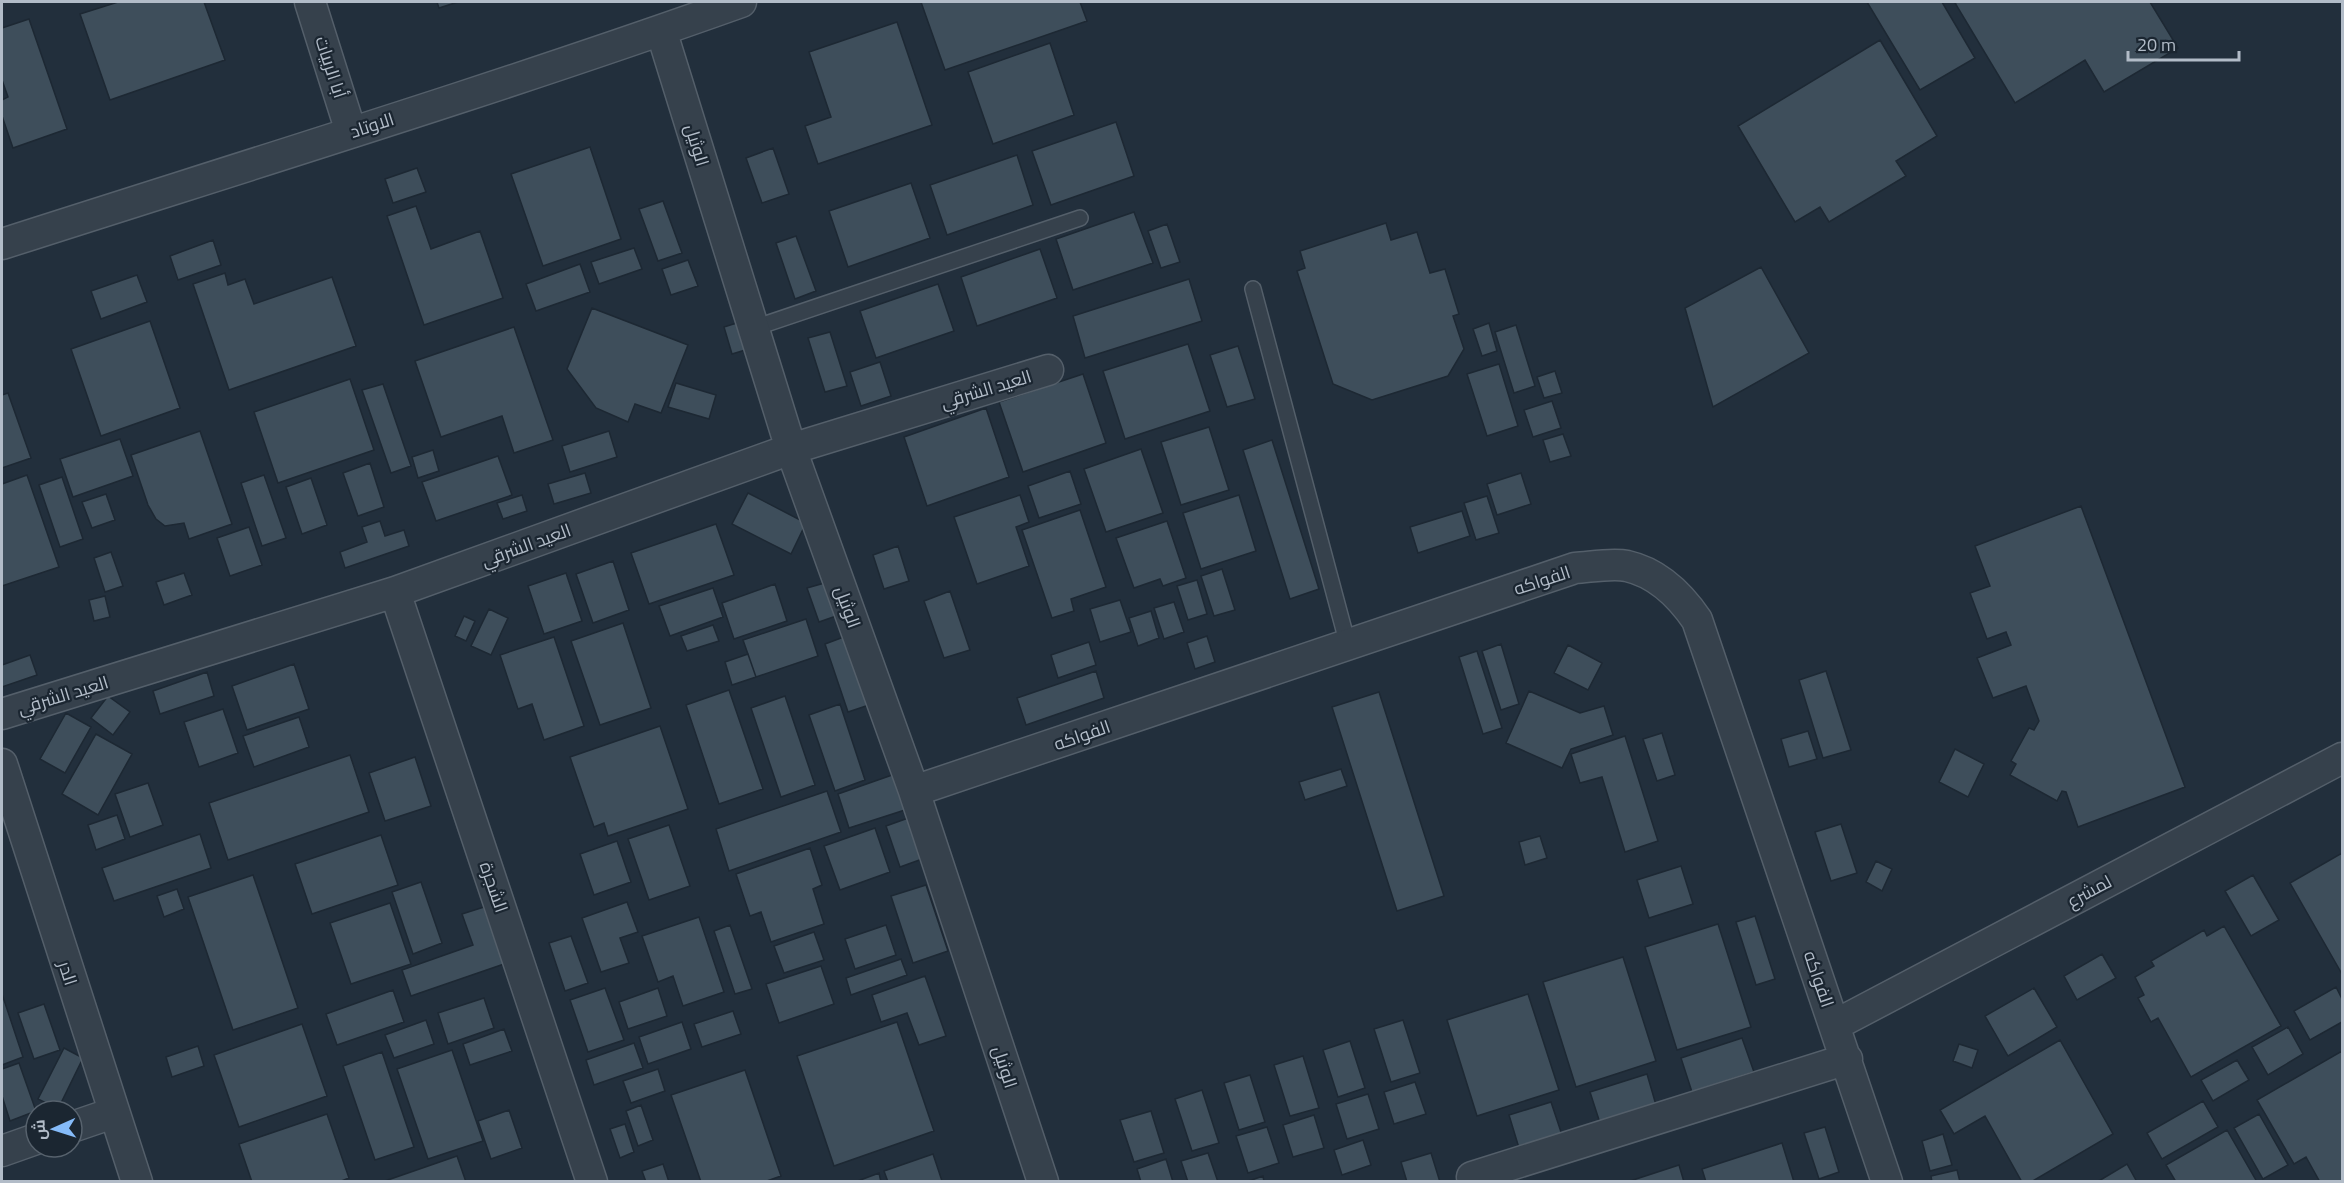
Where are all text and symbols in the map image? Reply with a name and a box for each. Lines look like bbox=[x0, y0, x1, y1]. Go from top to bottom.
scale bar bbox=[2128, 24, 2239, 62]
text: 20 m bbox=[2137, 31, 2176, 58]
street label: أبا الربيات bbox=[308, 33, 354, 102]
street label: الاوتاد bbox=[346, 105, 398, 145]
street label: الوثيل bbox=[678, 121, 716, 169]
street label: العيد الشرقي bbox=[937, 362, 1035, 417]
street label: العيد الشرقي bbox=[477, 516, 575, 575]
street label: الفواكه bbox=[1510, 558, 1574, 602]
street label: الوثيل bbox=[828, 582, 868, 632]
street label: العيد الشرقي bbox=[14, 668, 112, 723]
street label: الفواكه bbox=[1050, 713, 1114, 757]
street label: الشجرة bbox=[473, 858, 515, 916]
street label: لمشرع bbox=[2062, 868, 2116, 914]
street label: الفواكه bbox=[1797, 947, 1841, 1011]
street label: الدر bbox=[51, 956, 85, 989]
street label: الوثيل bbox=[986, 1042, 1024, 1092]
north arrow bbox=[24, 1099, 84, 1159]
text: ش bbox=[26, 1119, 52, 1141]

